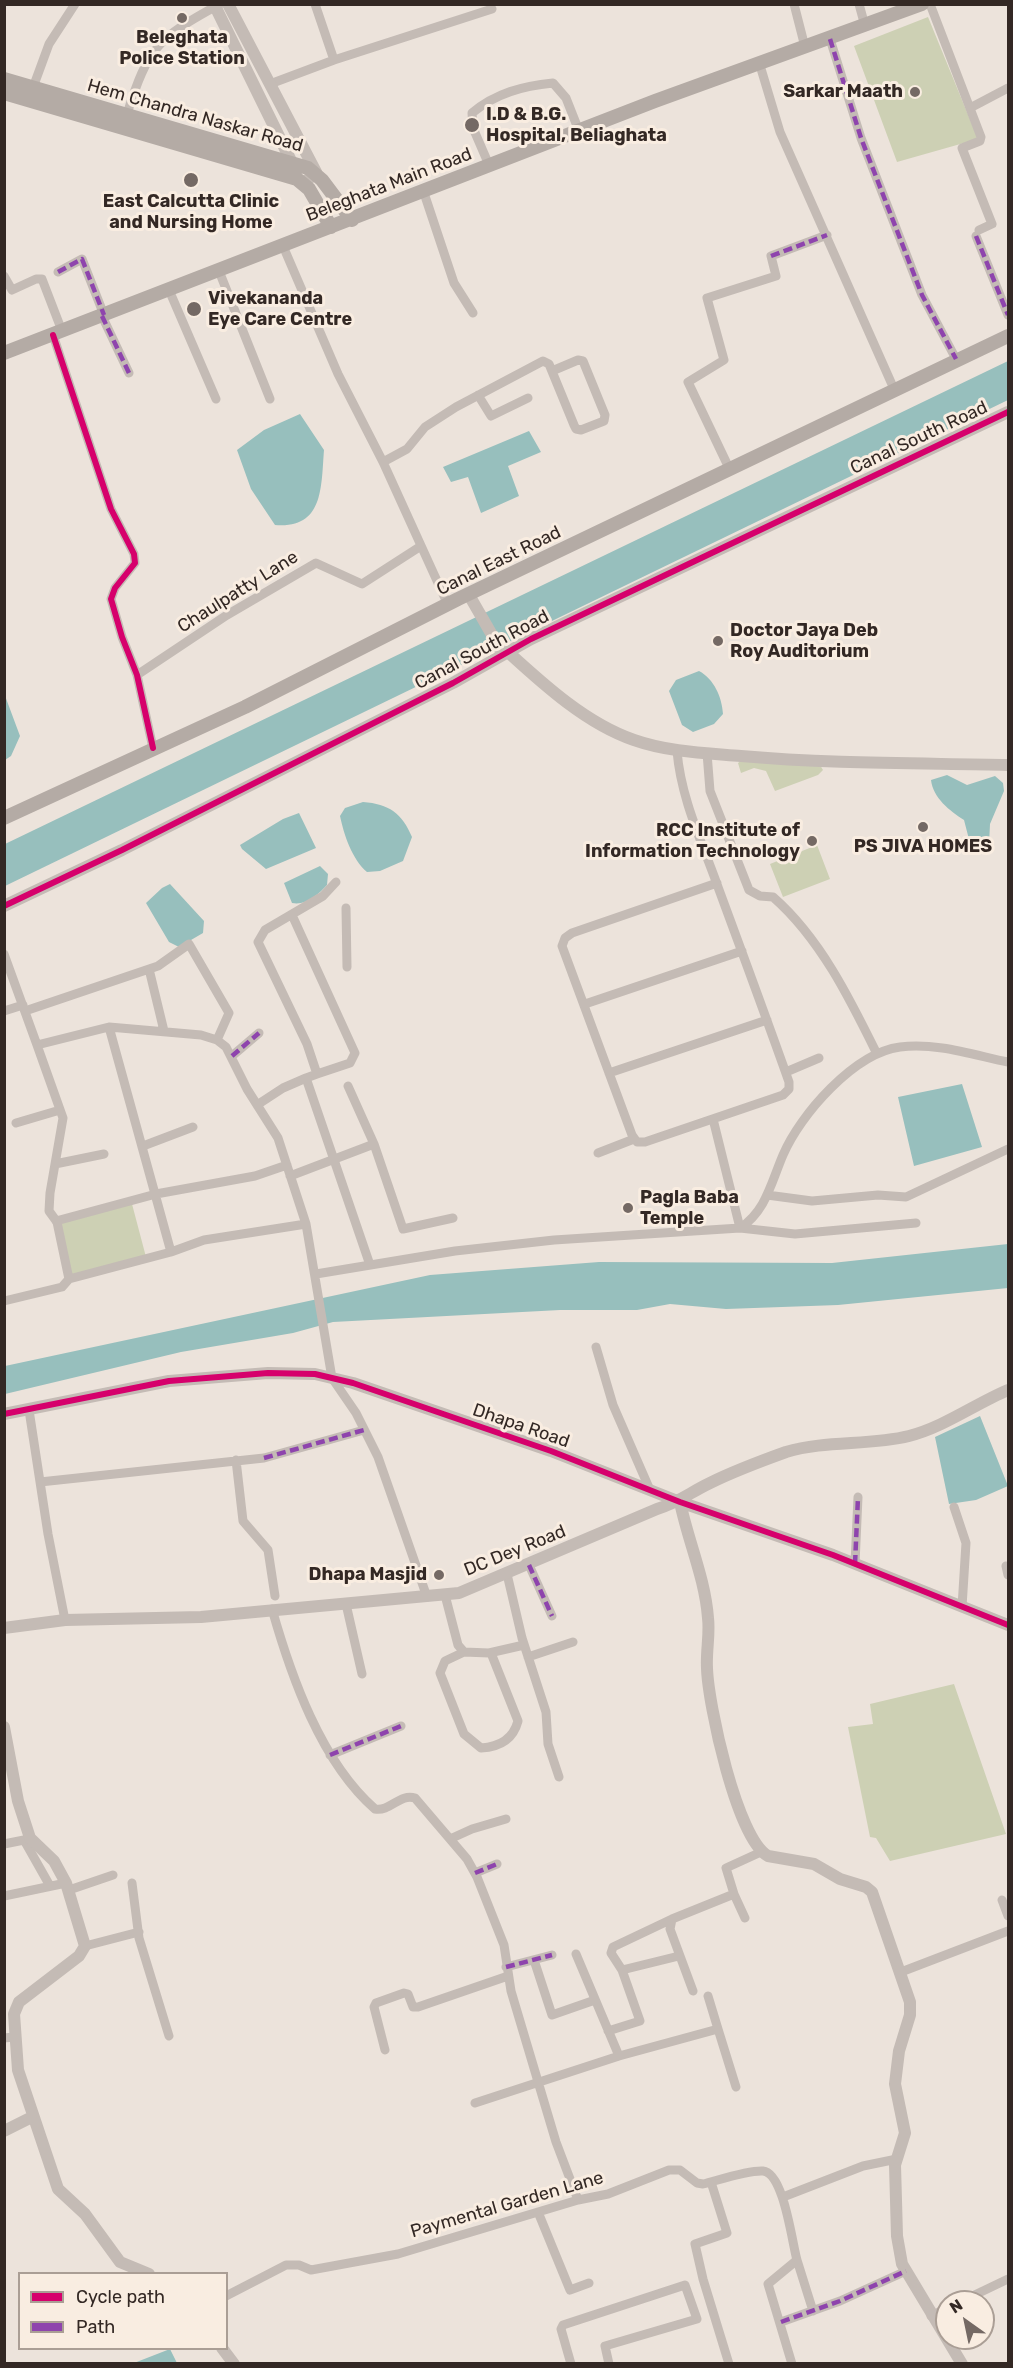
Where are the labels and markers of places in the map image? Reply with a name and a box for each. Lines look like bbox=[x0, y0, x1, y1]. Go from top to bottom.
marker: Beleghata Police Station bbox=[175, 11, 189, 25]
place label: Beleghata Police Station bbox=[119, 27, 245, 70]
place label: Sarkar Maath bbox=[783, 81, 903, 103]
marker: Sarkar Maath bbox=[908, 85, 922, 99]
place label: I.D & B.G. Hospital, Beliaghata bbox=[486, 104, 667, 146]
marker: I.D & B.G. Hospital, Beliaghata bbox=[463, 116, 481, 134]
marker: East Calcutta Clinic and Nursing Home bbox=[182, 171, 200, 189]
place label: East Calcutta Clinic and Nursing Home bbox=[103, 191, 279, 234]
place label: Vivekananda Eye Care Centre bbox=[208, 288, 352, 330]
marker: Vivekananda Eye Care Centre bbox=[185, 300, 203, 318]
place label: Doctor Jaya Deb Roy Auditorium bbox=[730, 620, 878, 662]
marker: Doctor Jaya Deb Roy Auditorium bbox=[711, 634, 725, 648]
place label: RCC Institute of Information Technology bbox=[585, 820, 800, 862]
marker: PS JIVA HOMES bbox=[916, 820, 930, 834]
marker: RCC Institute of Information Technology bbox=[805, 834, 819, 848]
place label: PS JIVA HOMES bbox=[854, 836, 992, 858]
place label: Pagla Baba Temple bbox=[640, 1187, 739, 1230]
marker: Pagla Baba Temple bbox=[621, 1201, 635, 1215]
place label: Dhapa Masjid bbox=[309, 1564, 427, 1586]
marker: Dhapa Masjid bbox=[432, 1568, 446, 1582]

